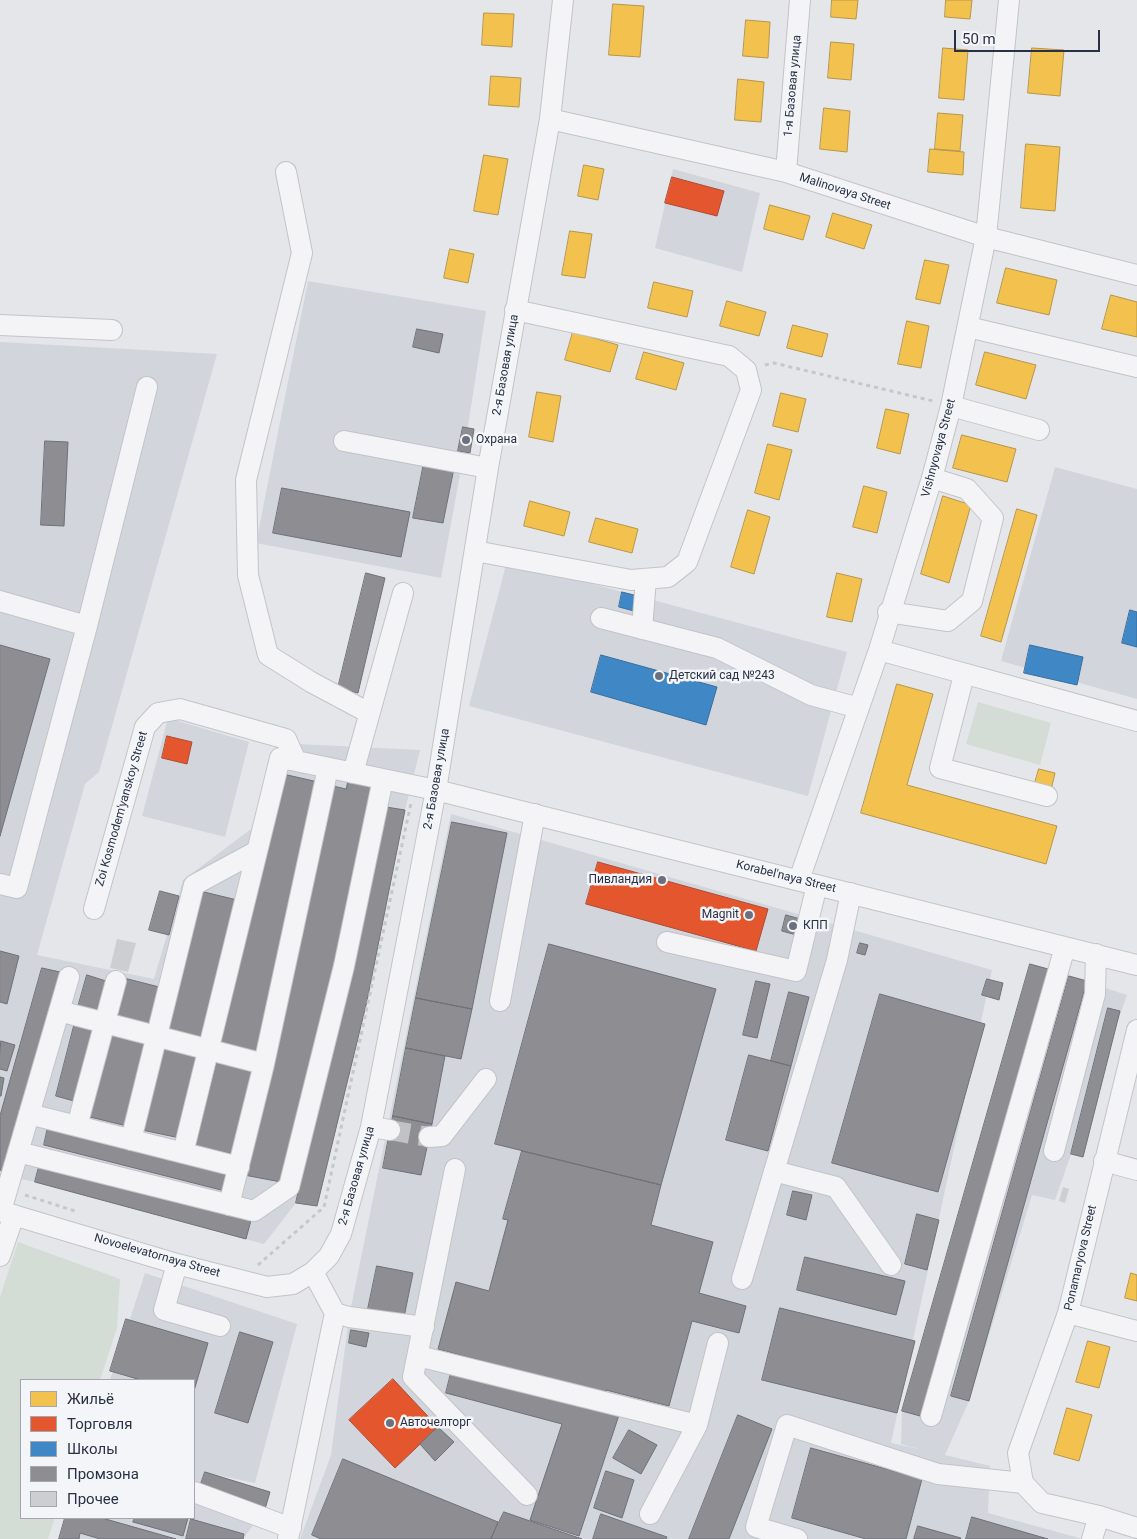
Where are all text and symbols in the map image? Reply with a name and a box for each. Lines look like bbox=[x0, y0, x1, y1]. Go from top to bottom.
scale bar bbox=[957, 20, 1103, 52]
text: 50 m bbox=[962, 30, 996, 48]
street label: 1-я Базовая улица bbox=[781, 34, 805, 138]
street label: Malinovaya Street bbox=[798, 170, 892, 214]
street label: 2-я Базовая улица bbox=[490, 313, 522, 417]
street label: Vishnyovaya Street bbox=[919, 397, 959, 499]
place label: Охрана bbox=[476, 433, 517, 447]
marker: Охрана bbox=[460, 434, 472, 446]
place label: Детский сад №243 bbox=[669, 669, 775, 683]
marker: Детский сад №243 bbox=[653, 670, 665, 682]
street label: 2-я Базовая улица bbox=[421, 727, 453, 831]
street label: Zoi Kosmodem'yanskoy Street bbox=[93, 730, 151, 888]
street label: Korabel'naya Street bbox=[735, 858, 837, 896]
place label: Пивландия bbox=[589, 873, 652, 887]
marker: Пивландия bbox=[656, 874, 668, 886]
place label: Magnit bbox=[702, 908, 739, 922]
marker: Magnit bbox=[743, 909, 755, 921]
place label: КПП bbox=[803, 919, 828, 933]
marker: КПП bbox=[787, 920, 799, 932]
street label: 2-я Базовая улица bbox=[336, 1125, 378, 1227]
street label: Ponamaryova Street bbox=[1062, 1204, 1100, 1312]
street label: Novoelevatornaya Street bbox=[92, 1231, 222, 1281]
legend bbox=[20, 1379, 195, 1519]
text: Жильё bbox=[67, 1390, 114, 1408]
text: Торговля bbox=[67, 1415, 132, 1433]
place label: Авточелторг bbox=[400, 1416, 471, 1430]
marker: Авточелторг bbox=[384, 1417, 396, 1429]
text: Школы bbox=[67, 1440, 118, 1458]
text: Промзона bbox=[67, 1465, 139, 1483]
text: Прочее bbox=[67, 1490, 119, 1508]

